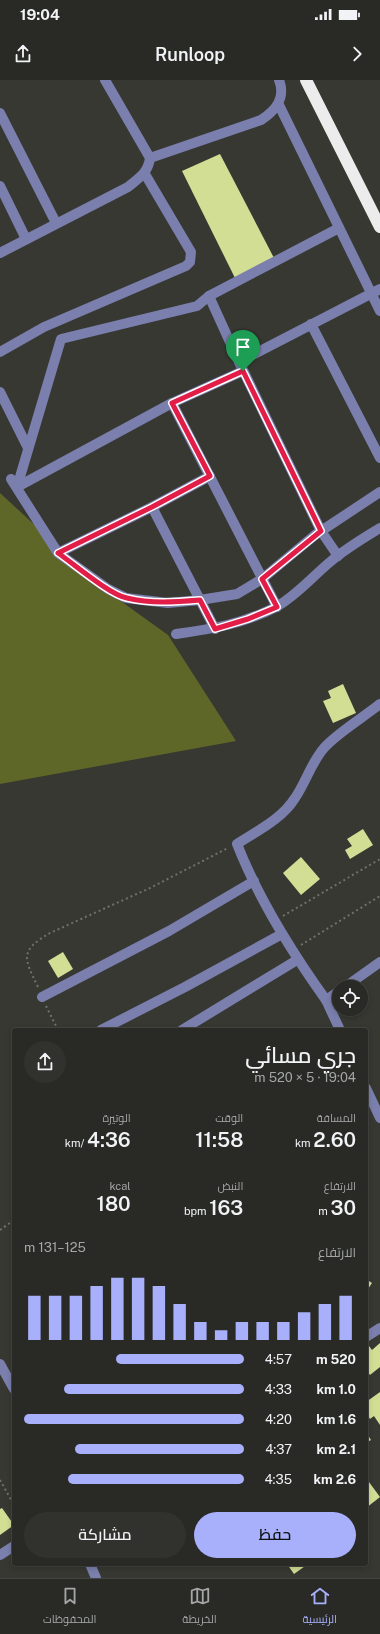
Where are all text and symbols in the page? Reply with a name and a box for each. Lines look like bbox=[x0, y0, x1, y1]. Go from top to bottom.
text: 19:04 bbox=[20, 6, 60, 23]
icon: share bbox=[12, 43, 34, 65]
icon: forward bbox=[346, 43, 368, 65]
text: Runloop bbox=[155, 44, 225, 65]
pin bbox=[226, 330, 260, 371]
icon: arrive bbox=[232, 336, 254, 358]
map controls bbox=[332, 980, 368, 1016]
button: locate bbox=[332, 980, 368, 1016]
button: share bbox=[24, 1041, 66, 1083]
text: جري مسائي bbox=[245, 1042, 356, 1068]
text: 19:04 · 5 × 520 m bbox=[254, 1070, 356, 1085]
text: الوتيرة bbox=[102, 1112, 131, 1124]
text: الوقت bbox=[215, 1112, 243, 1124]
text: المسافة bbox=[317, 1112, 356, 1124]
text: 4:36 bbox=[87, 1128, 131, 1152]
text: 11:58 bbox=[195, 1128, 243, 1152]
text: 2.60 bbox=[313, 1128, 356, 1152]
text: /km bbox=[65, 1137, 87, 1149]
text: km bbox=[295, 1137, 313, 1149]
text: kcal bbox=[109, 1180, 131, 1192]
text: النبض bbox=[217, 1180, 243, 1192]
text: الارتفاع bbox=[324, 1180, 356, 1192]
text: 180 bbox=[97, 1192, 131, 1216]
text: 163 bbox=[209, 1196, 243, 1220]
text: 30 bbox=[331, 1196, 356, 1220]
text: bpm bbox=[184, 1205, 209, 1217]
text: m bbox=[318, 1205, 331, 1217]
text: 125–131 m bbox=[24, 1240, 86, 1255]
text: الارتفاع bbox=[318, 1245, 356, 1260]
text: 4:57 bbox=[265, 1352, 292, 1367]
text: 520 m bbox=[316, 1352, 356, 1367]
text: 4:33 bbox=[265, 1382, 292, 1397]
text: 1.0 km bbox=[316, 1382, 356, 1397]
text: 4:20 bbox=[265, 1412, 292, 1427]
text: 1.6 km bbox=[316, 1412, 356, 1427]
text: 4:37 bbox=[265, 1442, 292, 1457]
text: 2.1 km bbox=[317, 1442, 356, 1457]
text: 4:35 bbox=[264, 1472, 292, 1487]
text: 2.6 km bbox=[314, 1472, 356, 1487]
button: مشاركة bbox=[24, 1512, 186, 1558]
button: حفظ bbox=[194, 1512, 356, 1558]
tab: المحفوظات bbox=[43, 1585, 97, 1629]
tab: الخريطة bbox=[182, 1585, 217, 1629]
tab: الرئيسية bbox=[303, 1585, 337, 1629]

